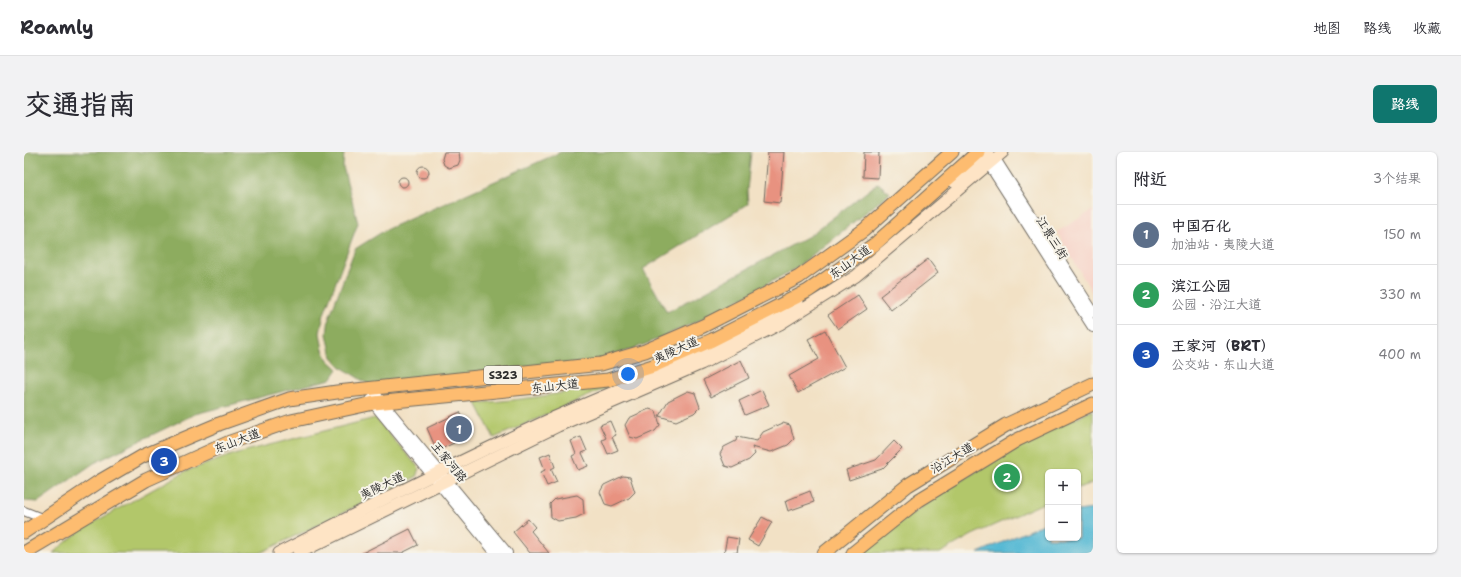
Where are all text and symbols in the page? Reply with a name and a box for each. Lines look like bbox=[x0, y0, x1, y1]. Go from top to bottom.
text: Roamly bbox=[20, 15, 94, 40]
text: 地图 bbox=[1313, 19, 1341, 37]
text: 路线 bbox=[1363, 19, 1391, 37]
text: 收藏 bbox=[1413, 19, 1441, 37]
text: 交通指南 bbox=[24, 85, 136, 123]
button: 路线 bbox=[1373, 85, 1437, 123]
text: 附近 bbox=[1133, 168, 1167, 190]
text: 3个结果 bbox=[1373, 170, 1421, 187]
street label: 江景三街 bbox=[1032, 213, 1072, 263]
text: 中国石化 bbox=[1171, 216, 1231, 236]
text: 1 bbox=[1143, 226, 1149, 243]
text: 150 m bbox=[1383, 226, 1421, 243]
text: 加油站 · 夷陵大道 bbox=[1171, 236, 1275, 253]
street label: 东山大道 bbox=[826, 241, 874, 283]
text: 滨江公园 bbox=[1171, 276, 1231, 296]
text: 2 bbox=[1141, 286, 1151, 303]
text: 330 m bbox=[1379, 286, 1421, 303]
text: 公园 · 沿江大道 bbox=[1171, 296, 1262, 313]
street label: 夷陵大道 bbox=[651, 333, 701, 367]
text: 王家河（BRT） bbox=[1171, 336, 1276, 356]
text: 3 bbox=[1141, 346, 1151, 363]
text: 400 m bbox=[1378, 346, 1421, 363]
text: 公交站 · 东山大道 bbox=[1171, 356, 1275, 373]
your location bbox=[618, 364, 638, 384]
road number: S323 bbox=[484, 366, 522, 384]
street label: 东山大道 bbox=[530, 376, 580, 396]
pin: 1 bbox=[446, 414, 472, 444]
street label: 东山大道 bbox=[212, 425, 262, 457]
street label: 王家河路 bbox=[428, 438, 470, 486]
street label: 沿江大道 bbox=[927, 439, 977, 477]
pin: 3 bbox=[151, 446, 177, 476]
pin: 2 bbox=[994, 462, 1020, 492]
street label: 夷陵大道 bbox=[357, 468, 407, 504]
map controls bbox=[1045, 469, 1081, 541]
button: + bbox=[1045, 469, 1081, 505]
button: − bbox=[1045, 505, 1081, 541]

